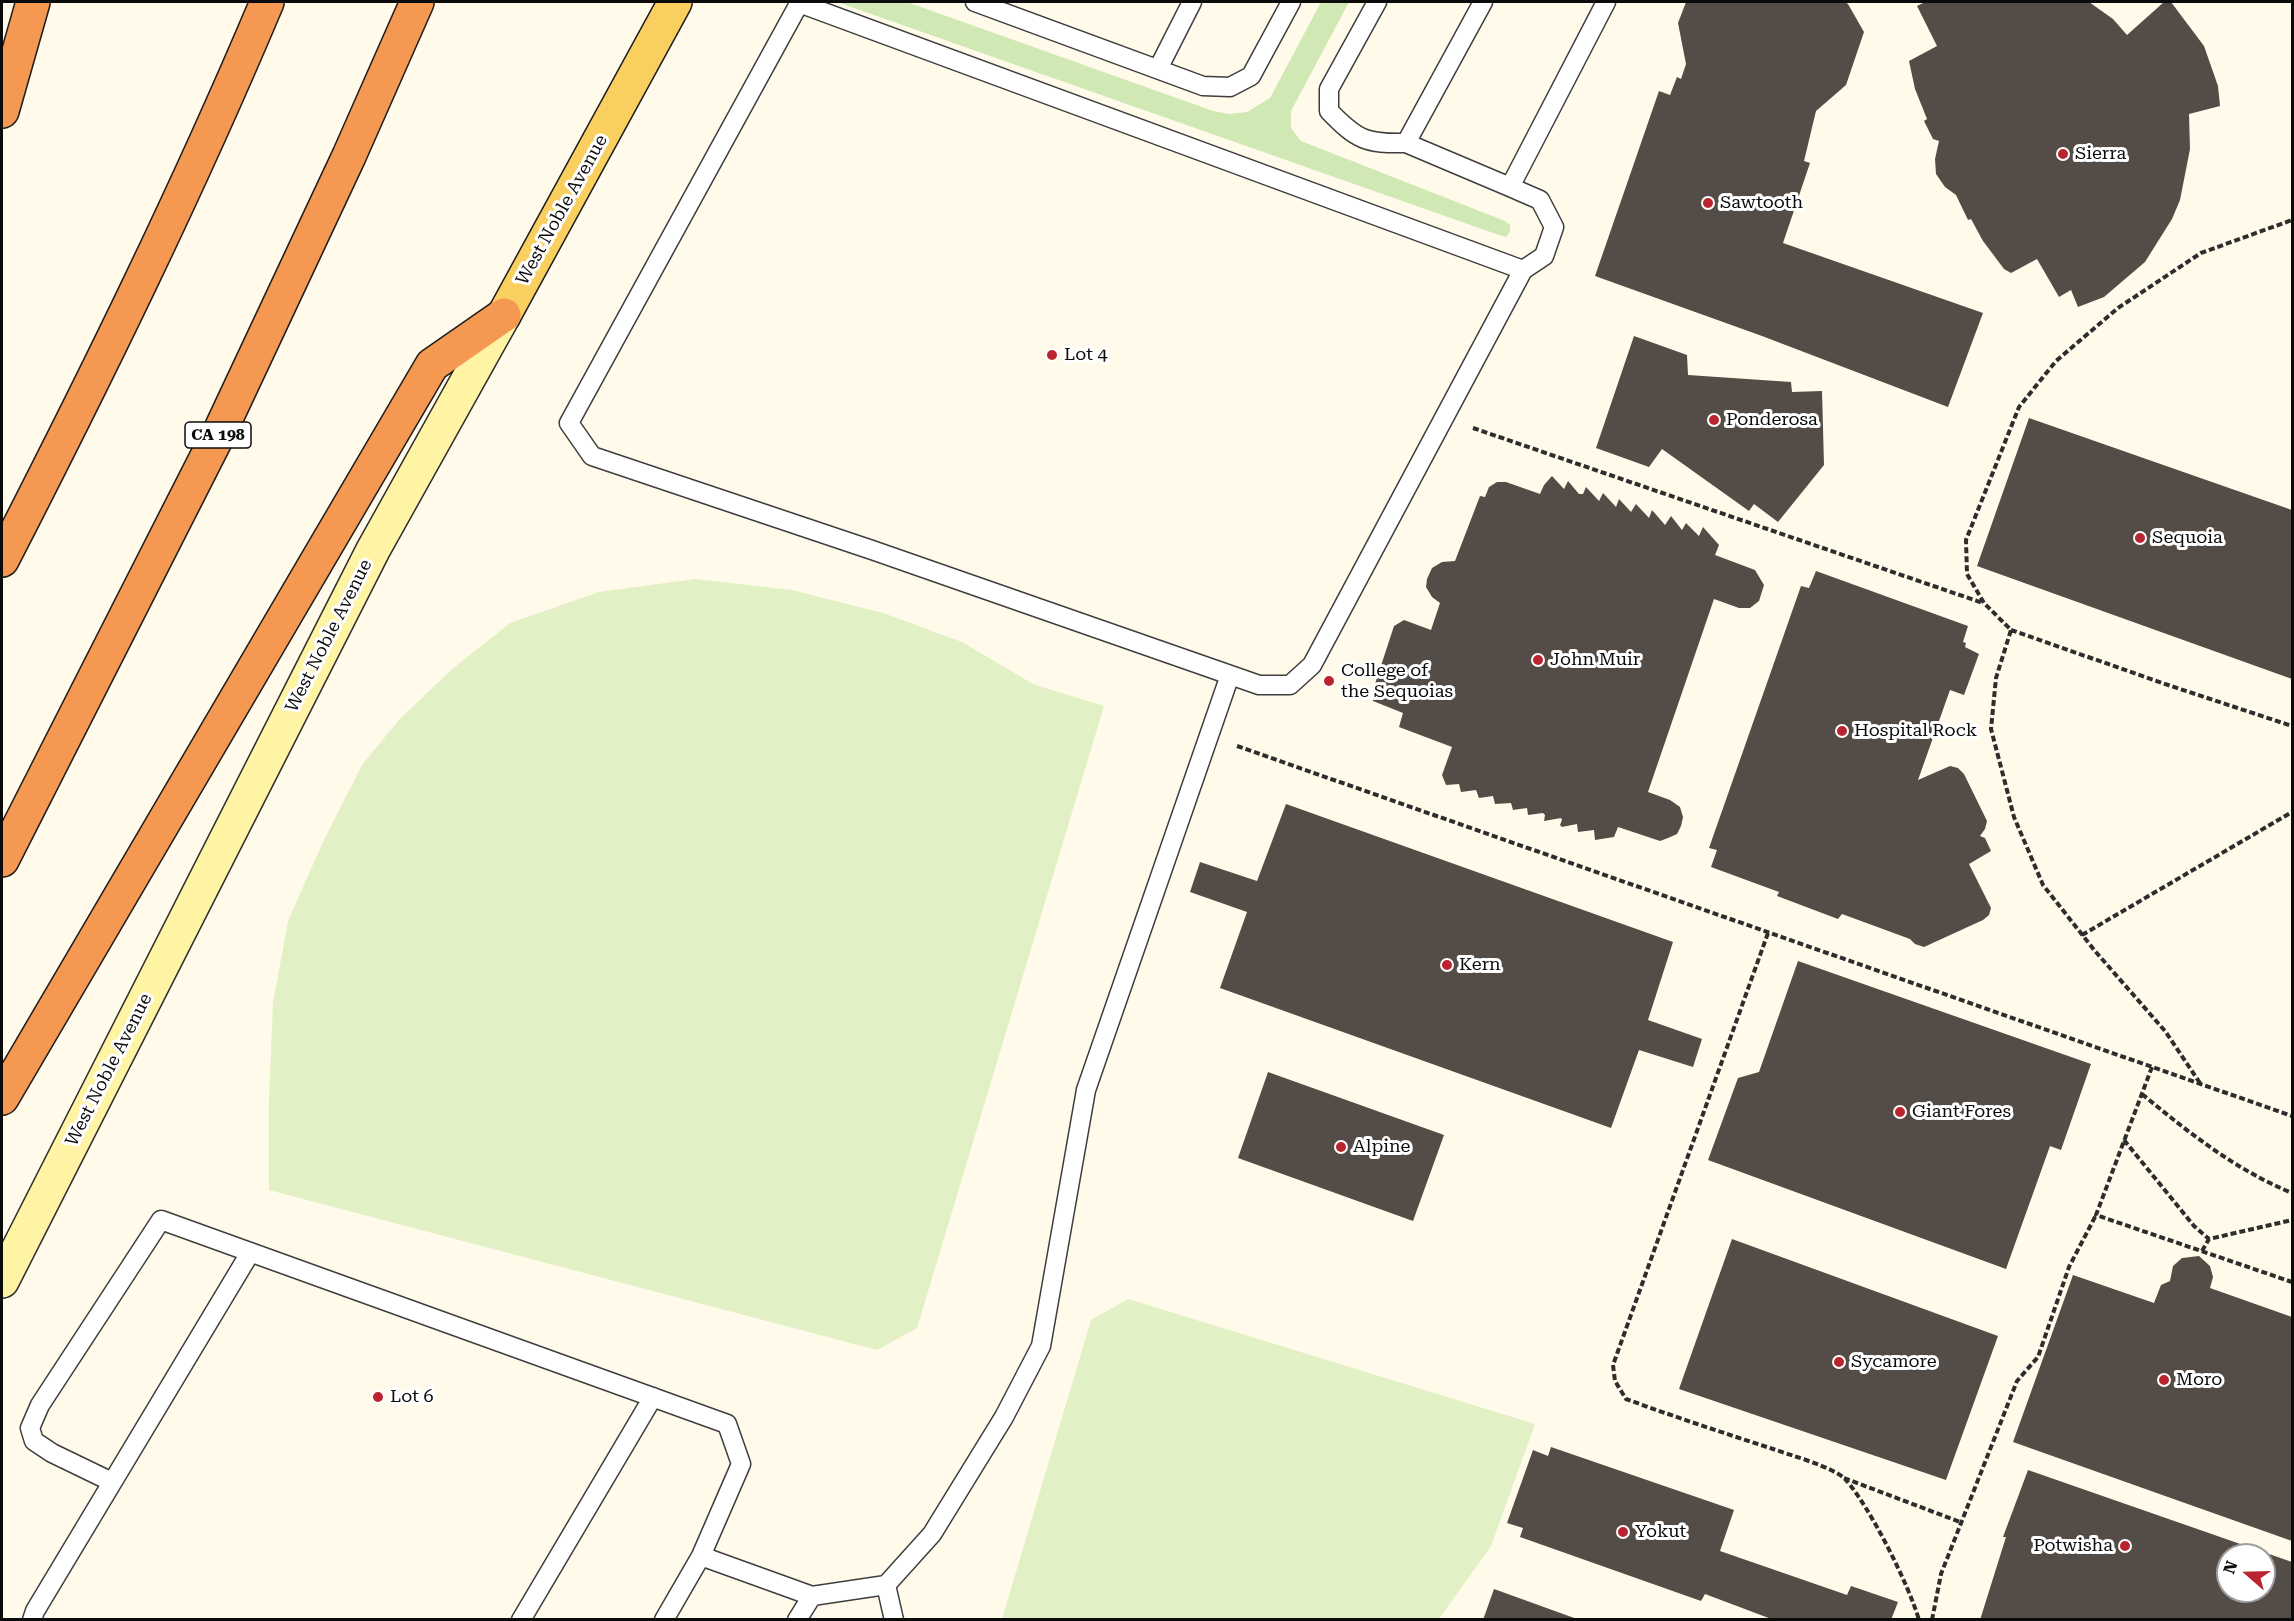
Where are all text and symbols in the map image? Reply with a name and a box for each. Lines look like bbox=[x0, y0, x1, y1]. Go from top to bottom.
street label: West Noble Avenue bbox=[512, 131, 612, 289]
place label: Sierra bbox=[2075, 143, 2126, 165]
marker: Sierra bbox=[2056, 147, 2070, 161]
place label: Sawtooth bbox=[1720, 192, 1803, 214]
marker: Sawtooth bbox=[1701, 196, 1715, 210]
place label: Lot 4 bbox=[1064, 344, 1108, 366]
marker: Lot 4 bbox=[1045, 348, 1059, 362]
place label: Ponderosa bbox=[1726, 409, 1818, 431]
marker: Ponderosa bbox=[1707, 413, 1721, 427]
road number: CA 198 bbox=[185, 422, 251, 448]
place label: Sequoia bbox=[2152, 527, 2223, 549]
marker: Sequoia bbox=[2133, 531, 2147, 545]
street label: West Noble Avenue bbox=[281, 556, 377, 716]
place label: John Muir bbox=[1550, 649, 1640, 671]
marker: John Muir bbox=[1531, 653, 1545, 667]
place label: College of the Sequoias bbox=[1341, 660, 1453, 702]
marker: College of the Sequoias bbox=[1322, 674, 1336, 688]
place label: Hospital Rock bbox=[1854, 720, 1977, 742]
marker: Hospital Rock bbox=[1835, 724, 1849, 738]
place label: Kern bbox=[1459, 954, 1501, 976]
marker: Kern bbox=[1440, 958, 1454, 972]
street label: West Noble Avenue bbox=[61, 990, 157, 1150]
place label: Giant Fores bbox=[1912, 1101, 2011, 1123]
marker: Giant Fores bbox=[1893, 1105, 1907, 1119]
place label: Alpine bbox=[1353, 1136, 1410, 1158]
marker: Alpine bbox=[1334, 1140, 1348, 1154]
place label: Sycamore bbox=[1851, 1351, 1937, 1373]
marker: Sycamore bbox=[1832, 1355, 1846, 1369]
place label: Moro bbox=[2176, 1369, 2222, 1391]
marker: Moro bbox=[2157, 1373, 2171, 1387]
place label: Lot 6 bbox=[390, 1386, 434, 1408]
marker: Lot 6 bbox=[371, 1390, 385, 1404]
place label: Yokut bbox=[1635, 1521, 1686, 1543]
marker: Yokut bbox=[1616, 1525, 1630, 1539]
place label: Potwisha bbox=[2033, 1535, 2113, 1557]
marker: Potwisha bbox=[2118, 1539, 2132, 1553]
north arrow bbox=[2216, 1543, 2276, 1603]
text: N bbox=[2219, 1558, 2242, 1576]

